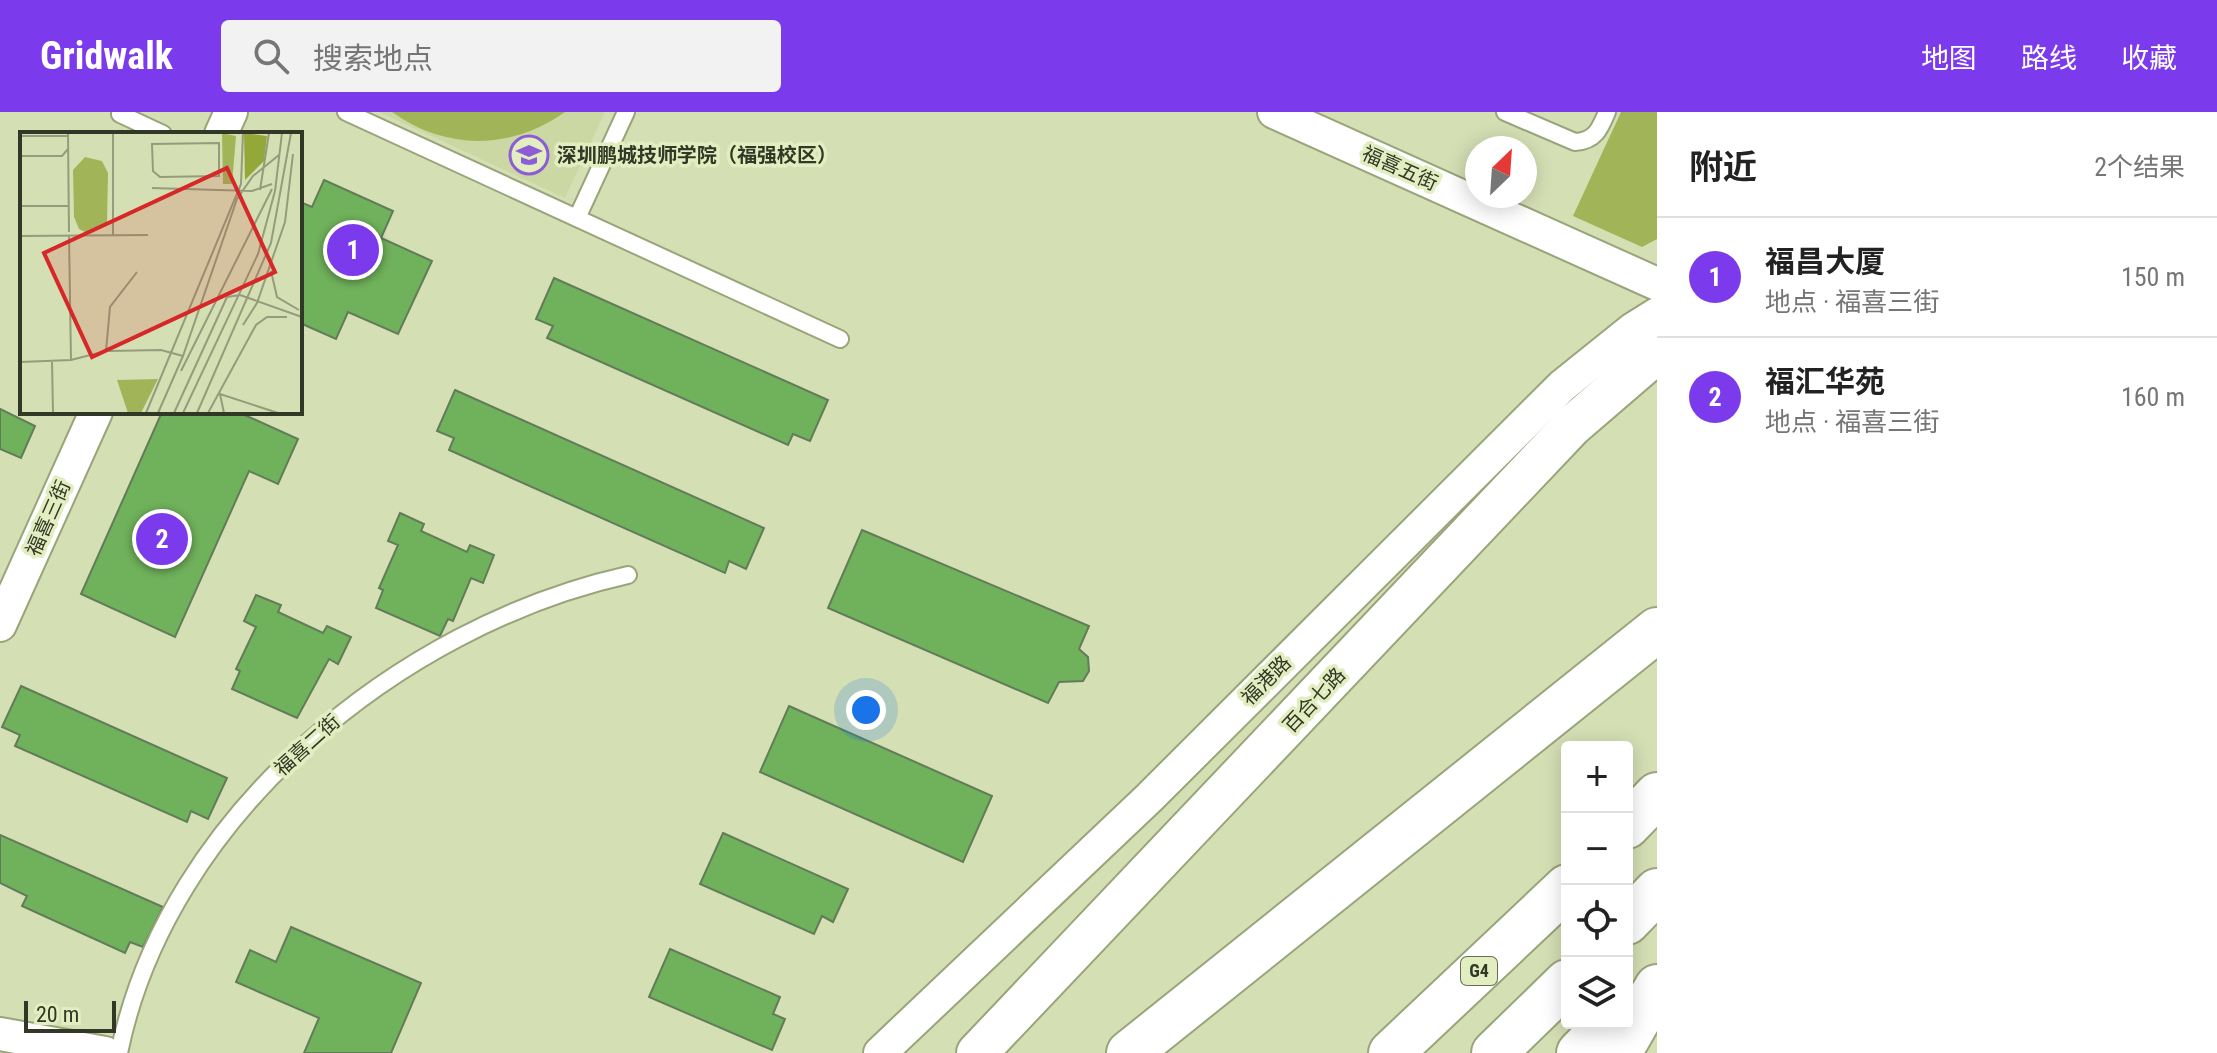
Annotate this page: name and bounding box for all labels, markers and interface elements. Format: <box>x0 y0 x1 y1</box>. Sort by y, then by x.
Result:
search box <box>221 20 781 92</box>
text: Gridwalk <box>40 34 173 78</box>
icon: search <box>249 34 293 78</box>
text: 搜索地点 <box>313 41 433 76</box>
text: 地图 <box>1921 42 1977 75</box>
text: 路线 <box>2021 42 2077 75</box>
text: 收藏 <box>2121 42 2177 75</box>
inset map <box>20 132 302 414</box>
school or university icon: 深圳鹏城技师学院（福强校区） <box>508 134 550 176</box>
north arrow <box>1465 136 1537 208</box>
street label: 福喜五街 <box>1359 141 1441 195</box>
place label: 深圳鹏城技师学院（福强校区） <box>557 143 837 167</box>
text: 附近 <box>1689 147 1757 187</box>
text: 2个结果 <box>2094 152 2185 182</box>
pin: 1 <box>327 220 379 280</box>
text: 福昌大厦 <box>1765 244 1885 279</box>
text: 1 <box>1708 262 1722 292</box>
text: 150 m <box>2121 262 2185 292</box>
text: 地点 · 福喜三街 <box>1765 287 1939 317</box>
text: 福汇华苑 <box>1765 364 1885 399</box>
text: 2 <box>1708 382 1722 412</box>
text: 160 m <box>2121 382 2185 412</box>
text: 地点 · 福喜三街 <box>1765 407 1939 437</box>
street label: 福喜三街 <box>21 477 75 559</box>
pin: 2 <box>136 509 188 569</box>
street label: 福港路 <box>1236 650 1296 710</box>
street label: 百合七路 <box>1278 663 1350 737</box>
your location <box>846 690 886 730</box>
street label: 福喜二街 <box>269 709 345 781</box>
map controls <box>1561 741 1633 1029</box>
button: + <box>1561 741 1633 813</box>
button: − <box>1561 813 1633 885</box>
button: locate <box>1561 885 1633 957</box>
road number: G4 <box>1461 957 1497 985</box>
button: layers <box>1561 957 1633 1029</box>
scale bar <box>24 997 116 1033</box>
text: 20 m <box>36 1002 79 1027</box>

